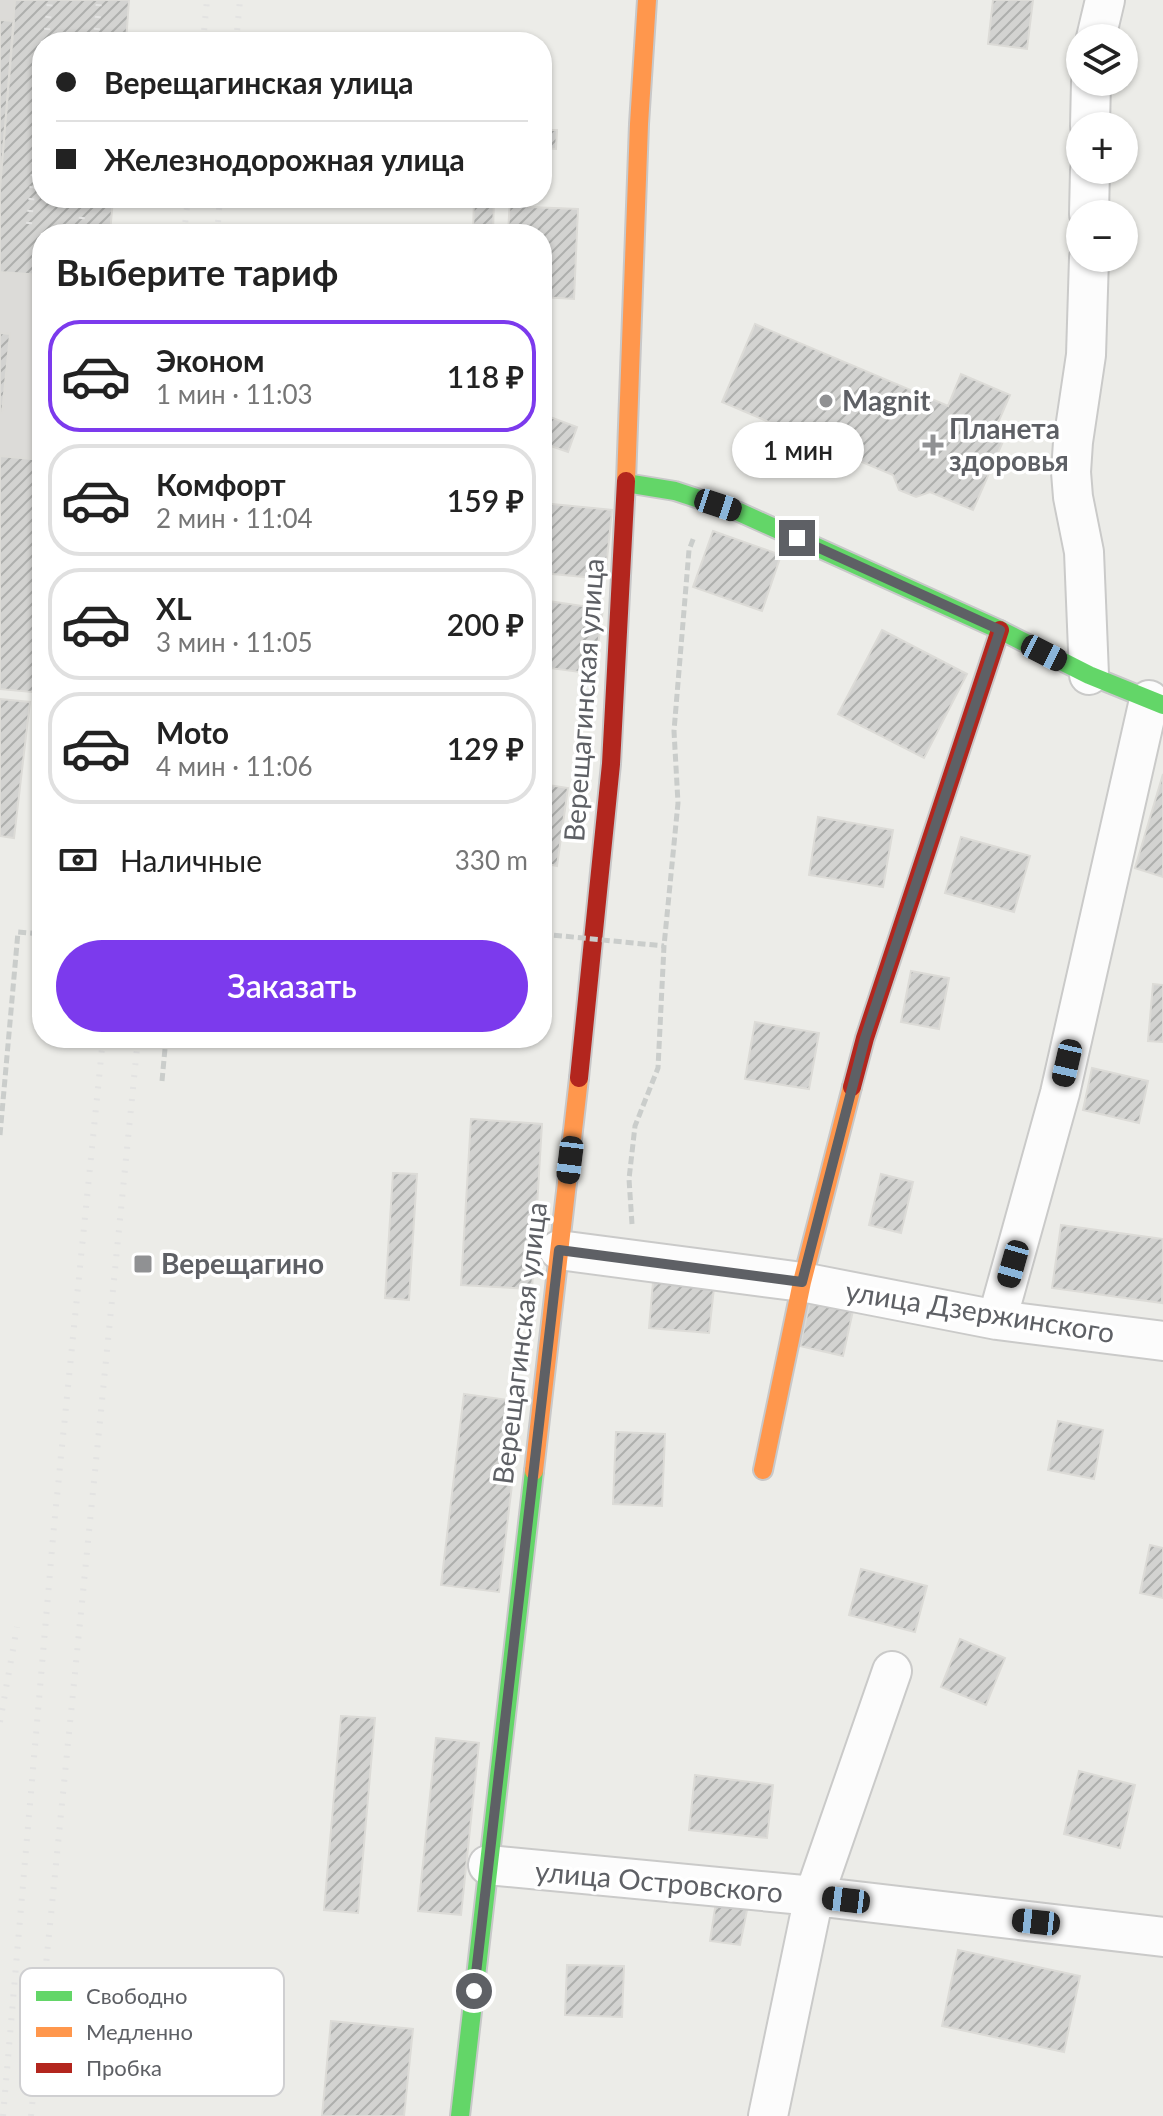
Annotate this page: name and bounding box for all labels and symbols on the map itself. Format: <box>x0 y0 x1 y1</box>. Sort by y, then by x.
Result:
place label: Magnit <box>842 383 931 417</box>
marker: Magnit <box>817 392 835 410</box>
place label: Планета здоровья <box>949 411 1069 477</box>
callout: 1 мин <box>731 422 863 478</box>
marker: Планета здоровья <box>924 436 942 454</box>
car <box>691 486 745 524</box>
route end <box>779 520 815 556</box>
street label: Верещагинская улица <box>556 557 610 843</box>
car <box>1017 631 1071 675</box>
car <box>1050 1037 1084 1089</box>
car <box>555 1135 585 1185</box>
street label: Верещагинская улица <box>485 1200 553 1486</box>
car <box>995 1238 1031 1290</box>
place label: Верещагино <box>161 1246 324 1280</box>
marker: Верещагино <box>132 1253 154 1275</box>
street label: улица Дзержинского <box>843 1273 1117 1349</box>
street label: улица Островского <box>534 1853 785 1909</box>
car <box>821 1885 871 1915</box>
car <box>1011 1908 1061 1936</box>
legend <box>20 1968 284 2096</box>
route start <box>456 1973 492 2009</box>
text: Свободно <box>86 1982 187 2009</box>
text: Медленно <box>86 2018 193 2045</box>
text: Пробка <box>86 2054 162 2081</box>

